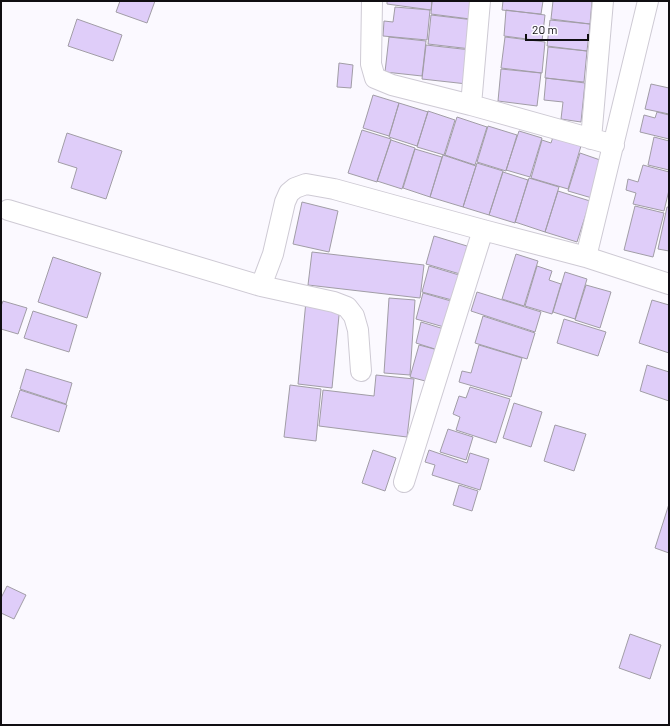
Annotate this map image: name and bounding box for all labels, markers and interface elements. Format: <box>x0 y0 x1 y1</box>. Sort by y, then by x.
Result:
scale bar <box>526 16 588 42</box>
text: 20 m <box>532 22 558 36</box>

